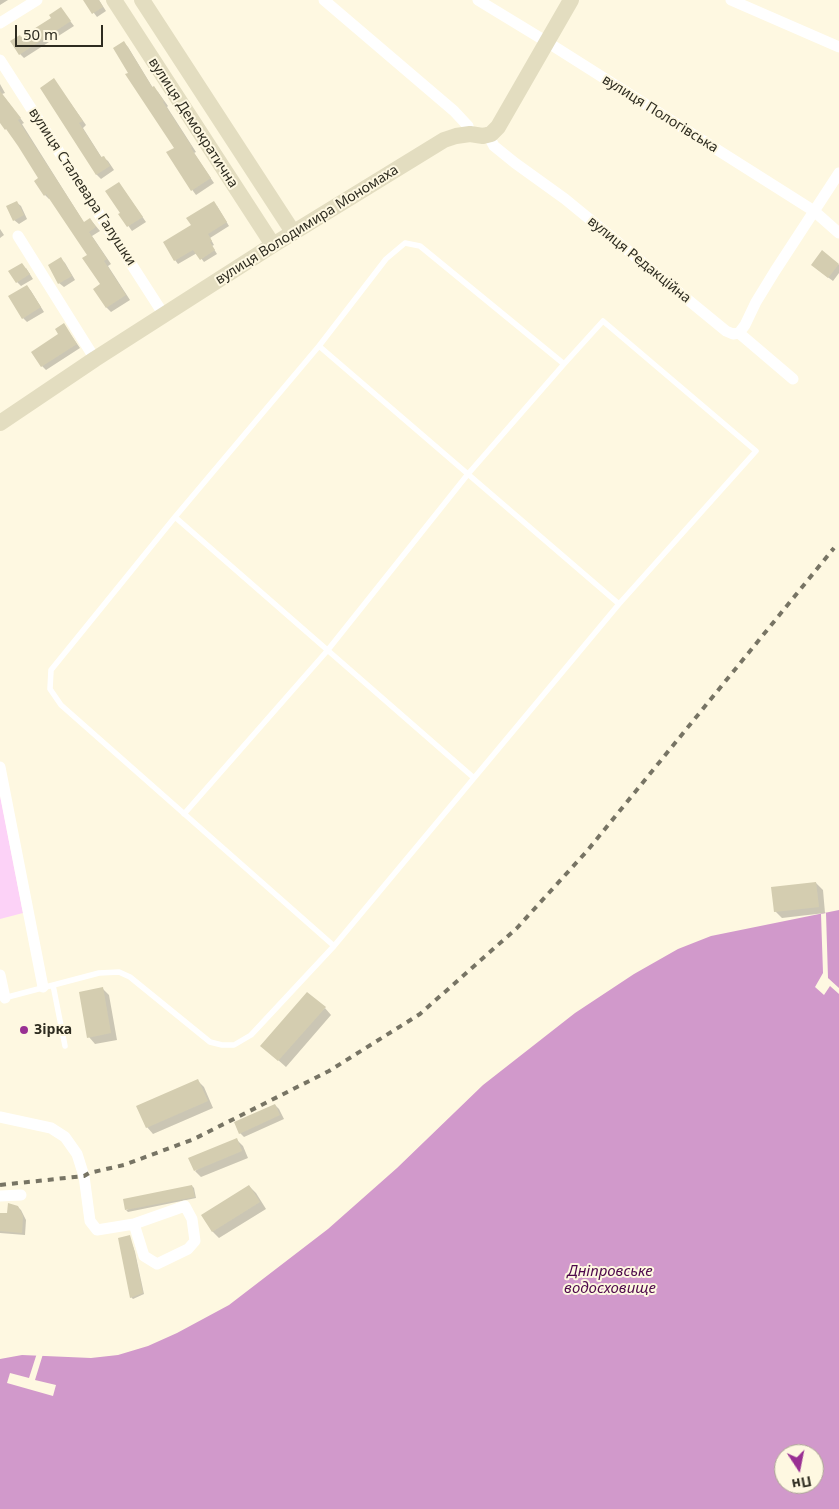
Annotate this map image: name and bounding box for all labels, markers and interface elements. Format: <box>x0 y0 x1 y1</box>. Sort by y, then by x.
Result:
scale bar <box>18 15 105 47</box>
text: 50 m <box>23 24 58 44</box>
street label: вулиця Демократична <box>145 55 241 191</box>
street label: вулиця Пологівська <box>599 71 721 157</box>
street label: вулиця Сталевара Галушки <box>25 105 139 269</box>
street label: вулиця Володимира Мономаха <box>212 162 402 288</box>
street label: вулиця Редакційна <box>584 213 694 307</box>
place label: Зірка <box>34 1022 72 1038</box>
marker: Зірка <box>18 1024 30 1036</box>
water label: Дніпровське водосховище <box>564 1263 656 1298</box>
north arrow <box>774 1444 824 1494</box>
text: Пн <box>790 1472 813 1494</box>

